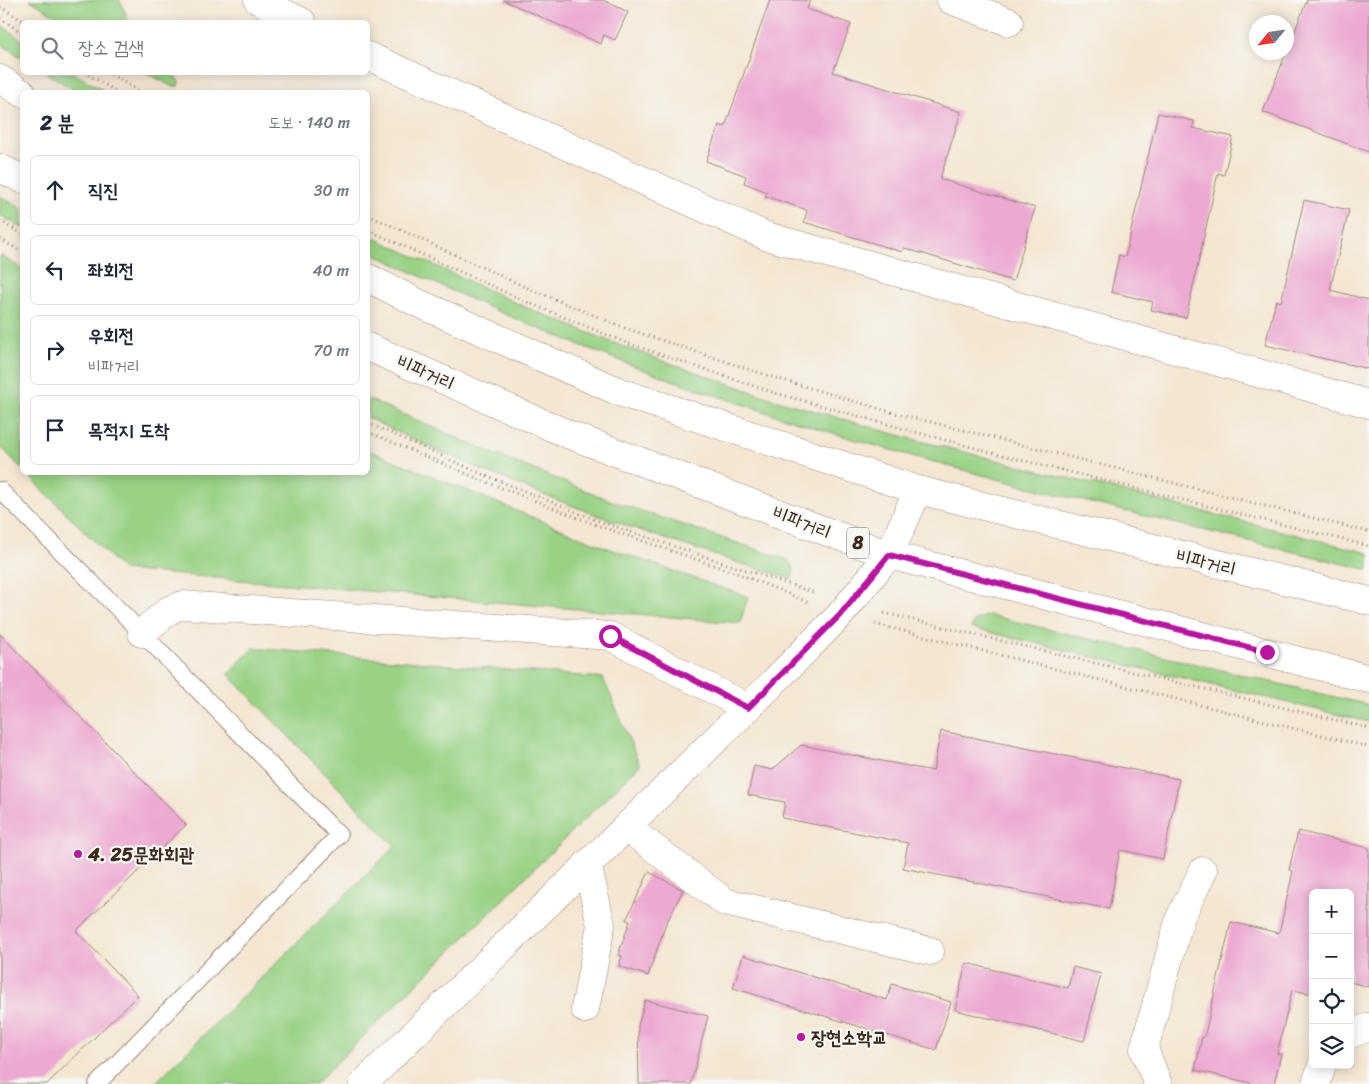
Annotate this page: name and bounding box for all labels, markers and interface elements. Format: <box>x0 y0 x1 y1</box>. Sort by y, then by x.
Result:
north arrow <box>1249 15 1294 60</box>
search box <box>20 20 370 75</box>
text: 장소 검색 <box>78 31 144 64</box>
icon: search <box>38 34 66 62</box>
text: 2 분 <box>40 104 74 142</box>
text: 도보 · 140 m <box>268 108 350 137</box>
text: 직진 <box>88 174 119 207</box>
icon: ahead <box>41 176 69 204</box>
text: 30 m <box>314 176 349 205</box>
text: 좌회전 <box>88 254 134 287</box>
icon: left <box>41 256 69 284</box>
text: 40 m <box>312 256 349 285</box>
text: 우회전 <box>88 319 134 352</box>
icon: right <box>41 336 69 364</box>
text: 70 m <box>313 336 349 365</box>
street label: 비파거리 <box>391 345 460 400</box>
text: 비파거리 <box>88 352 140 381</box>
text: 목적지 도착 <box>88 414 169 447</box>
icon: arrive <box>41 416 69 444</box>
street label: 비파거리 <box>767 496 836 549</box>
road number: 8 <box>847 528 869 558</box>
street label: 비파거리 <box>1172 539 1240 586</box>
route start <box>599 625 622 648</box>
route end <box>1256 641 1279 664</box>
place label: 4. 25문화회관 <box>87 838 195 871</box>
marker: 4. 25문화회관 <box>72 848 84 860</box>
map controls <box>1309 889 1354 1069</box>
button: + <box>1309 889 1354 934</box>
button: − <box>1309 934 1354 979</box>
button: locate <box>1309 979 1354 1024</box>
place label: 장현소학교 <box>811 1021 887 1054</box>
button: layers <box>1309 1024 1354 1069</box>
marker: 장현소학교 <box>795 1031 807 1043</box>

